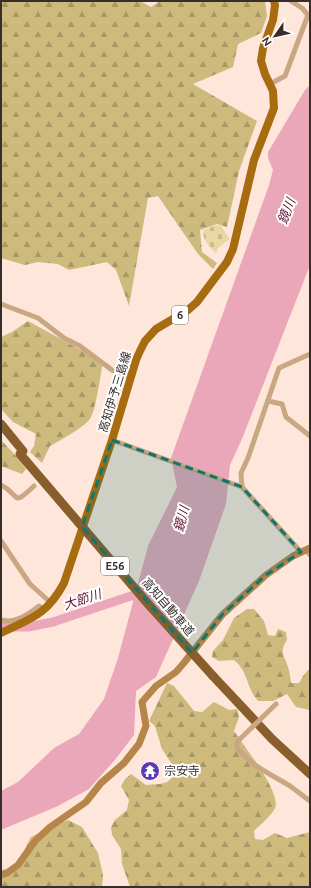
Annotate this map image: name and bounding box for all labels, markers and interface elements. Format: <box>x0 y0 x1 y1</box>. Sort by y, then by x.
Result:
north arrow <box>255 16 295 56</box>
text: N <box>259 35 274 48</box>
water label: 鏡川 <box>275 194 298 226</box>
road number: 6 <box>172 306 188 324</box>
street label: 高知伊予三島線 <box>96 350 133 434</box>
water label: 鏡川 <box>171 503 192 533</box>
road number: E56 <box>101 557 129 575</box>
street label: 高知自動車道 <box>140 575 197 638</box>
water label: 大節川 <box>61 586 105 612</box>
temple icon: 宗安寺 <box>139 760 161 782</box>
place label: 宗安寺 <box>164 764 200 777</box>

